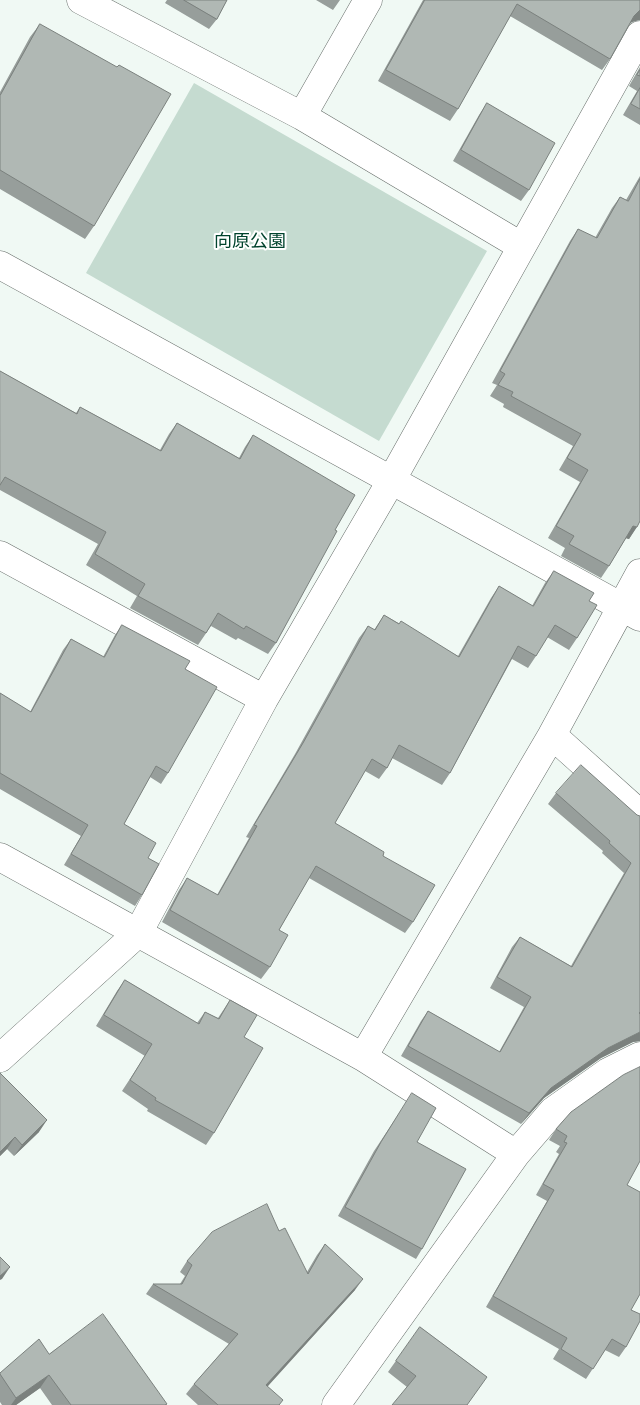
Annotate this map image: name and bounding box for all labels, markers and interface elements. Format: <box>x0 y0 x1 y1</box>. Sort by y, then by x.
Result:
park label: 向原公園 <box>214 230 286 252</box>

